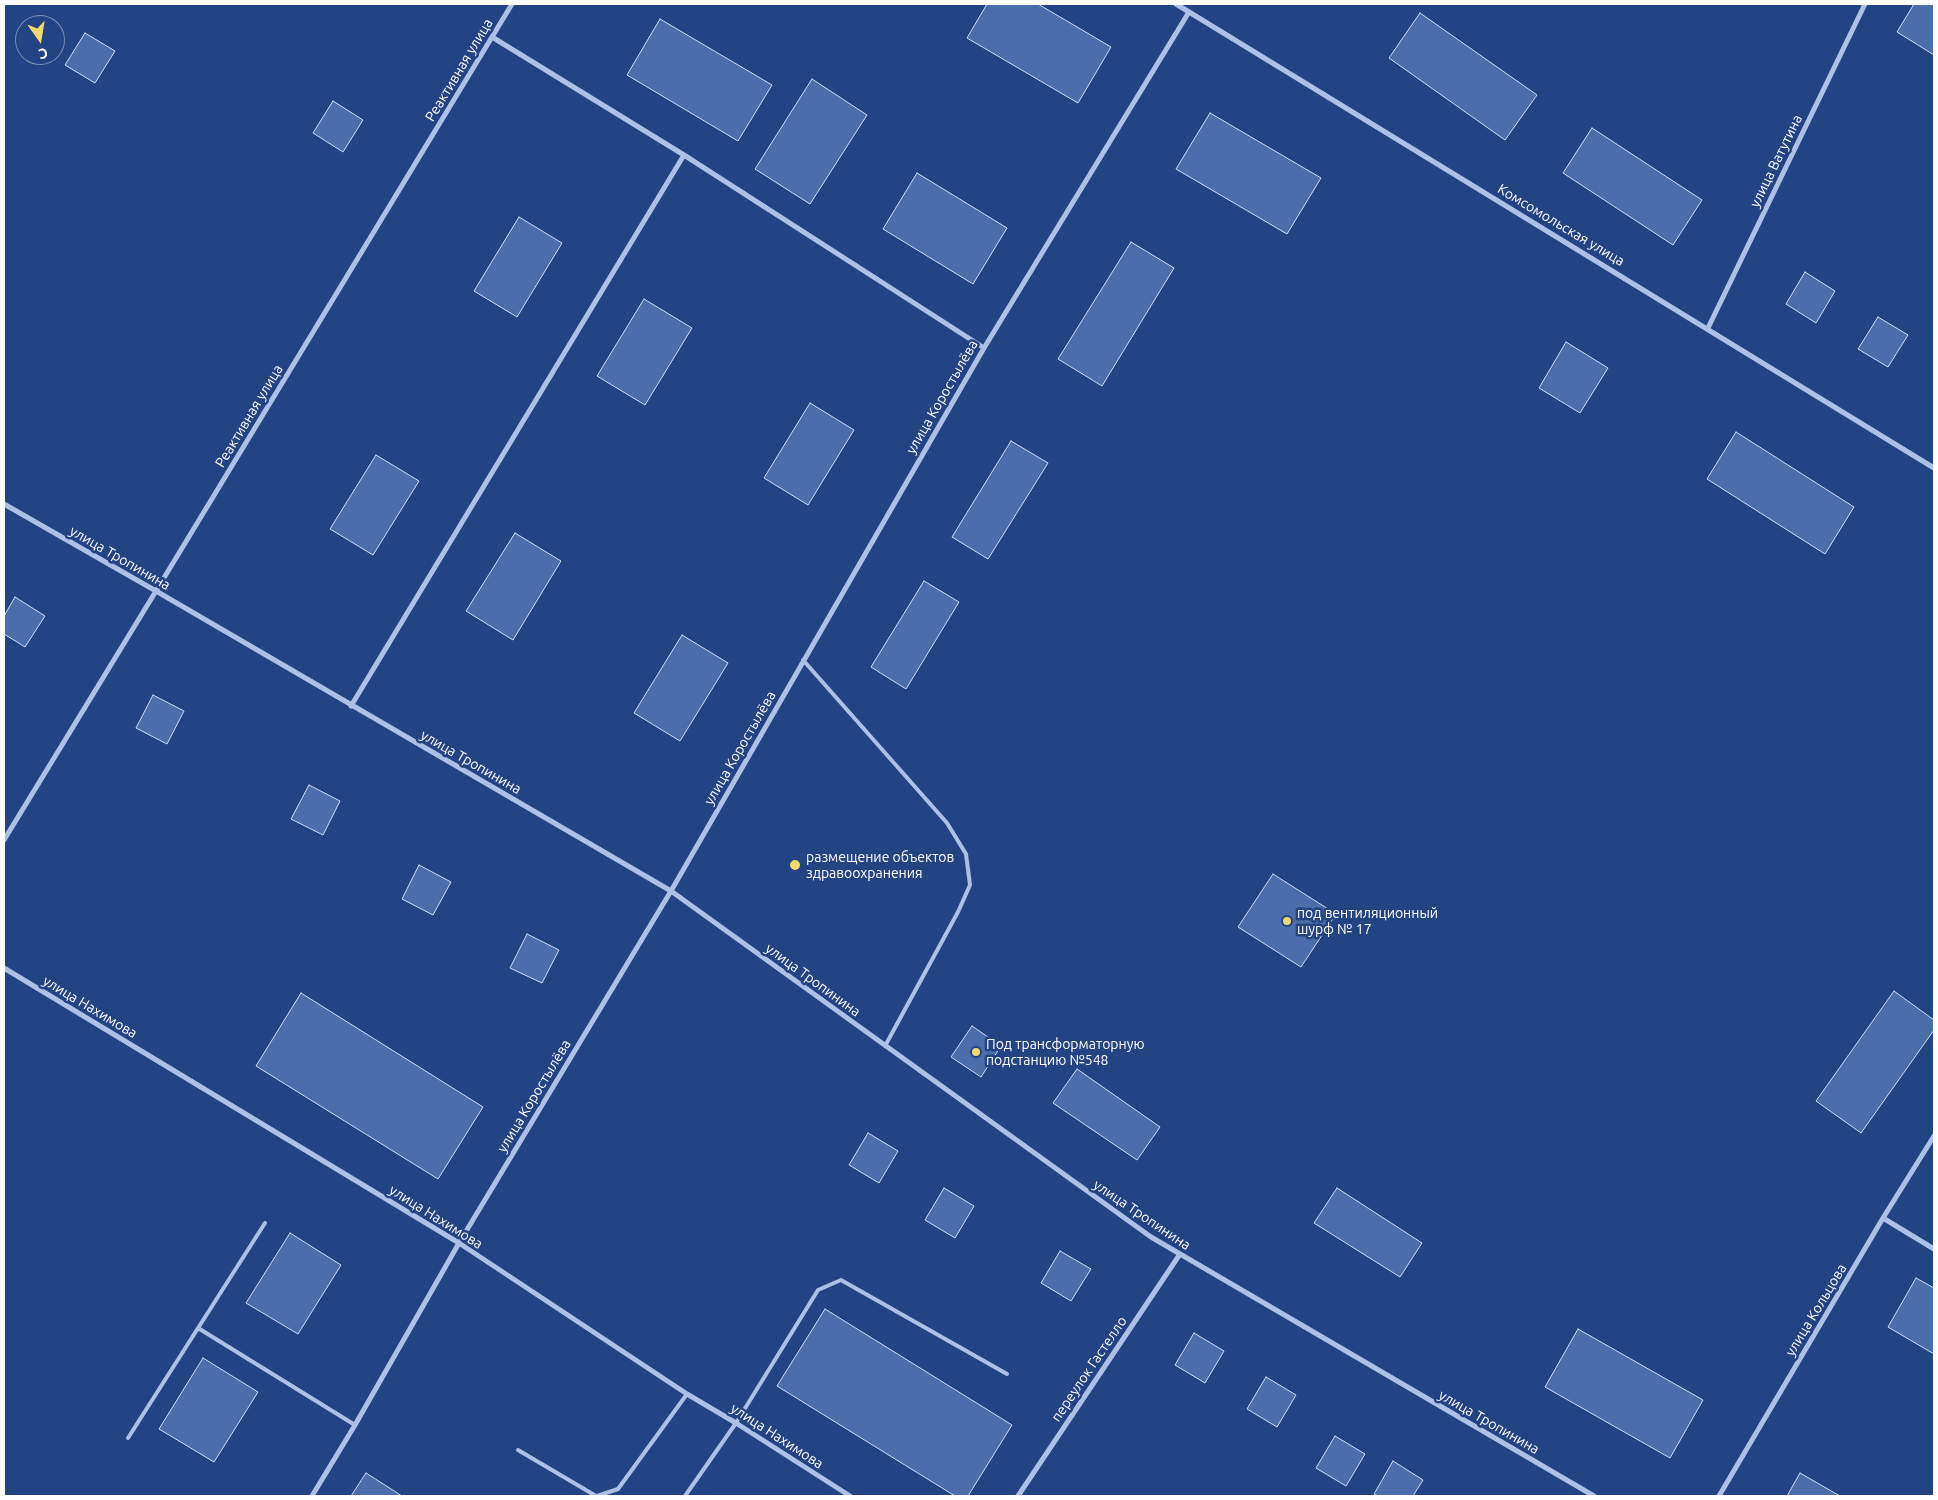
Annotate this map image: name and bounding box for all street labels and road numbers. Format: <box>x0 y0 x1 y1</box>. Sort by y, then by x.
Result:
street label: Реактивная улица <box>422 16 496 124</box>
street label: улица Ватутина <box>1746 112 1806 210</box>
street label: Комсомольская улица <box>1494 180 1628 270</box>
street label: улица Коростылёва <box>903 337 981 457</box>
street label: Реактивная улица <box>212 362 286 470</box>
street label: улица Тропинина <box>67 522 173 594</box>
street label: улица Коростылёва <box>701 688 779 808</box>
street label: улица Тропинина <box>418 726 524 798</box>
street label: улица Тропинина <box>762 940 864 1020</box>
street label: улица Нахимова <box>40 972 140 1042</box>
street label: улица Коростылёва <box>494 1037 574 1155</box>
street label: улица Тропинина <box>1090 1176 1194 1254</box>
street label: улица Нахимова <box>386 1181 486 1253</box>
street label: улица Кольцова <box>1782 1261 1850 1359</box>
street label: переулок Гастелло <box>1048 1313 1130 1425</box>
street label: улица Тропинина <box>1436 1386 1542 1458</box>
street label: улица Нахимова <box>728 1400 826 1472</box>

